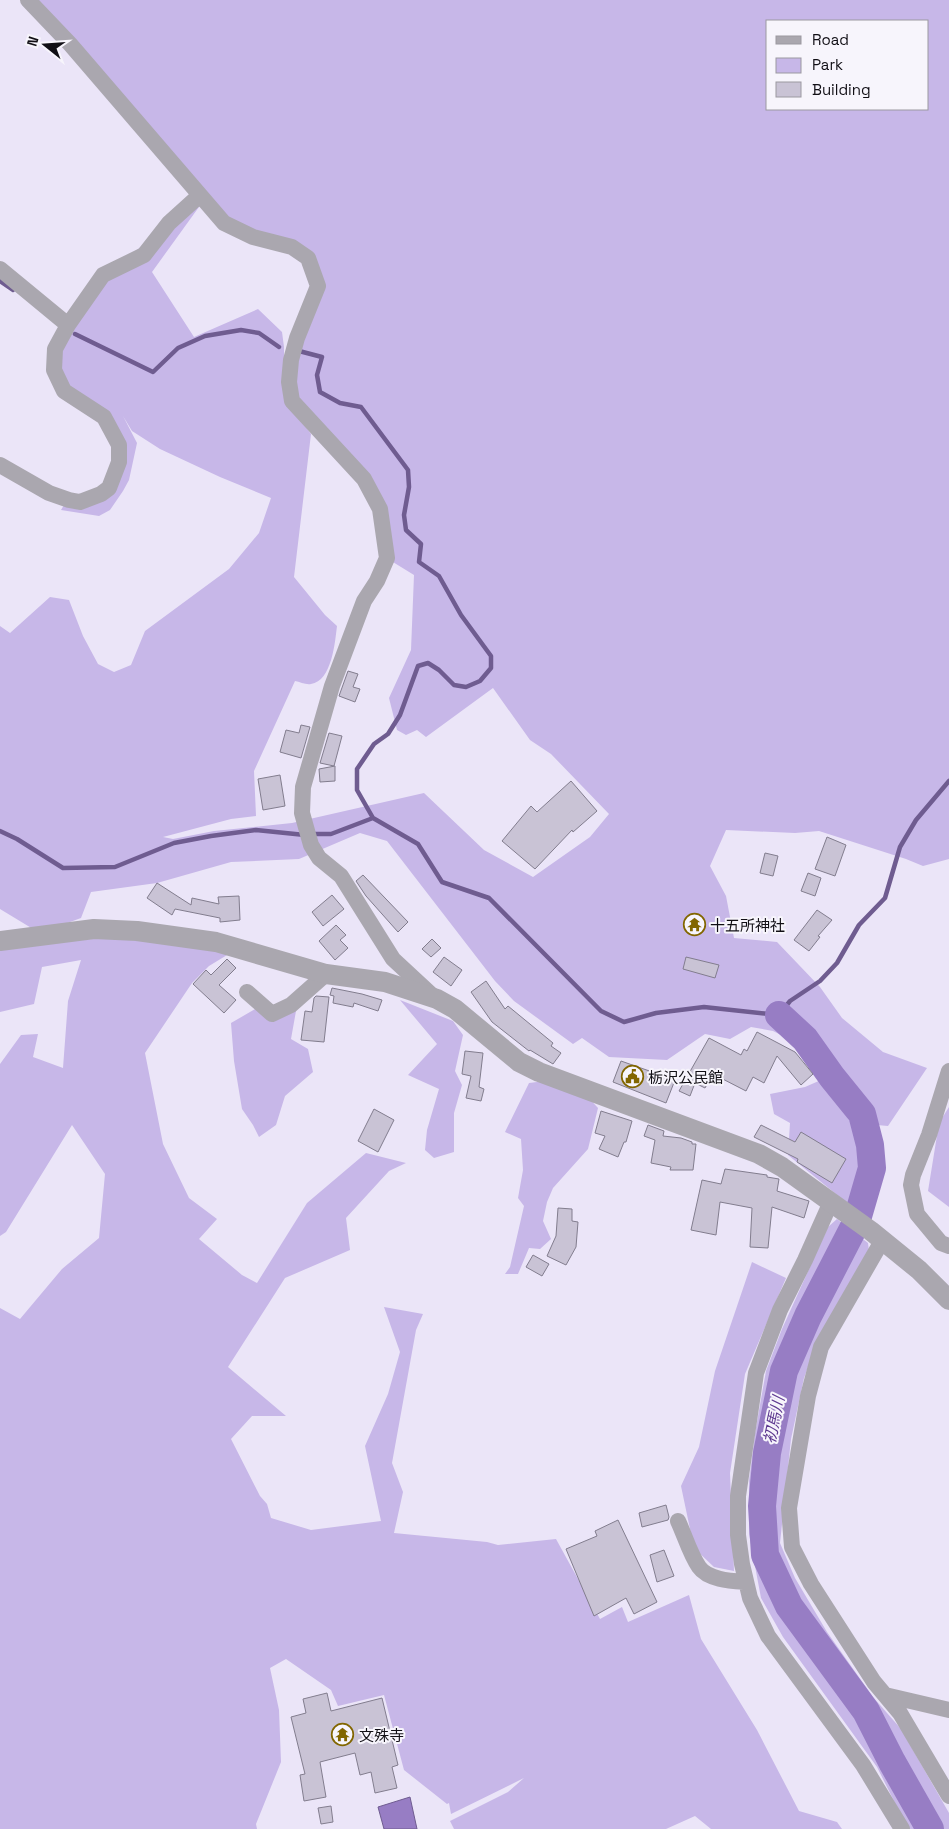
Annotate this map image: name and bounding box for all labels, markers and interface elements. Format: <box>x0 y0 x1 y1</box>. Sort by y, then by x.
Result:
north arrow <box>20 20 70 70</box>
legend <box>766 20 929 110</box>
text: Road <box>812 30 849 49</box>
text: N <box>23 34 43 48</box>
text: Park <box>812 55 843 74</box>
text: Building <box>812 80 871 99</box>
temple icon: 十五所神社 <box>682 913 706 937</box>
place label: 十五所神社 <box>710 916 785 935</box>
public building icon: 栃沢公民館 <box>620 1065 644 1089</box>
place label: 栃沢公民館 <box>648 1068 723 1087</box>
water label: 初馬川 <box>759 1392 790 1446</box>
temple icon: 文殊寺 <box>331 1723 355 1747</box>
place label: 文殊寺 <box>359 1726 404 1745</box>

